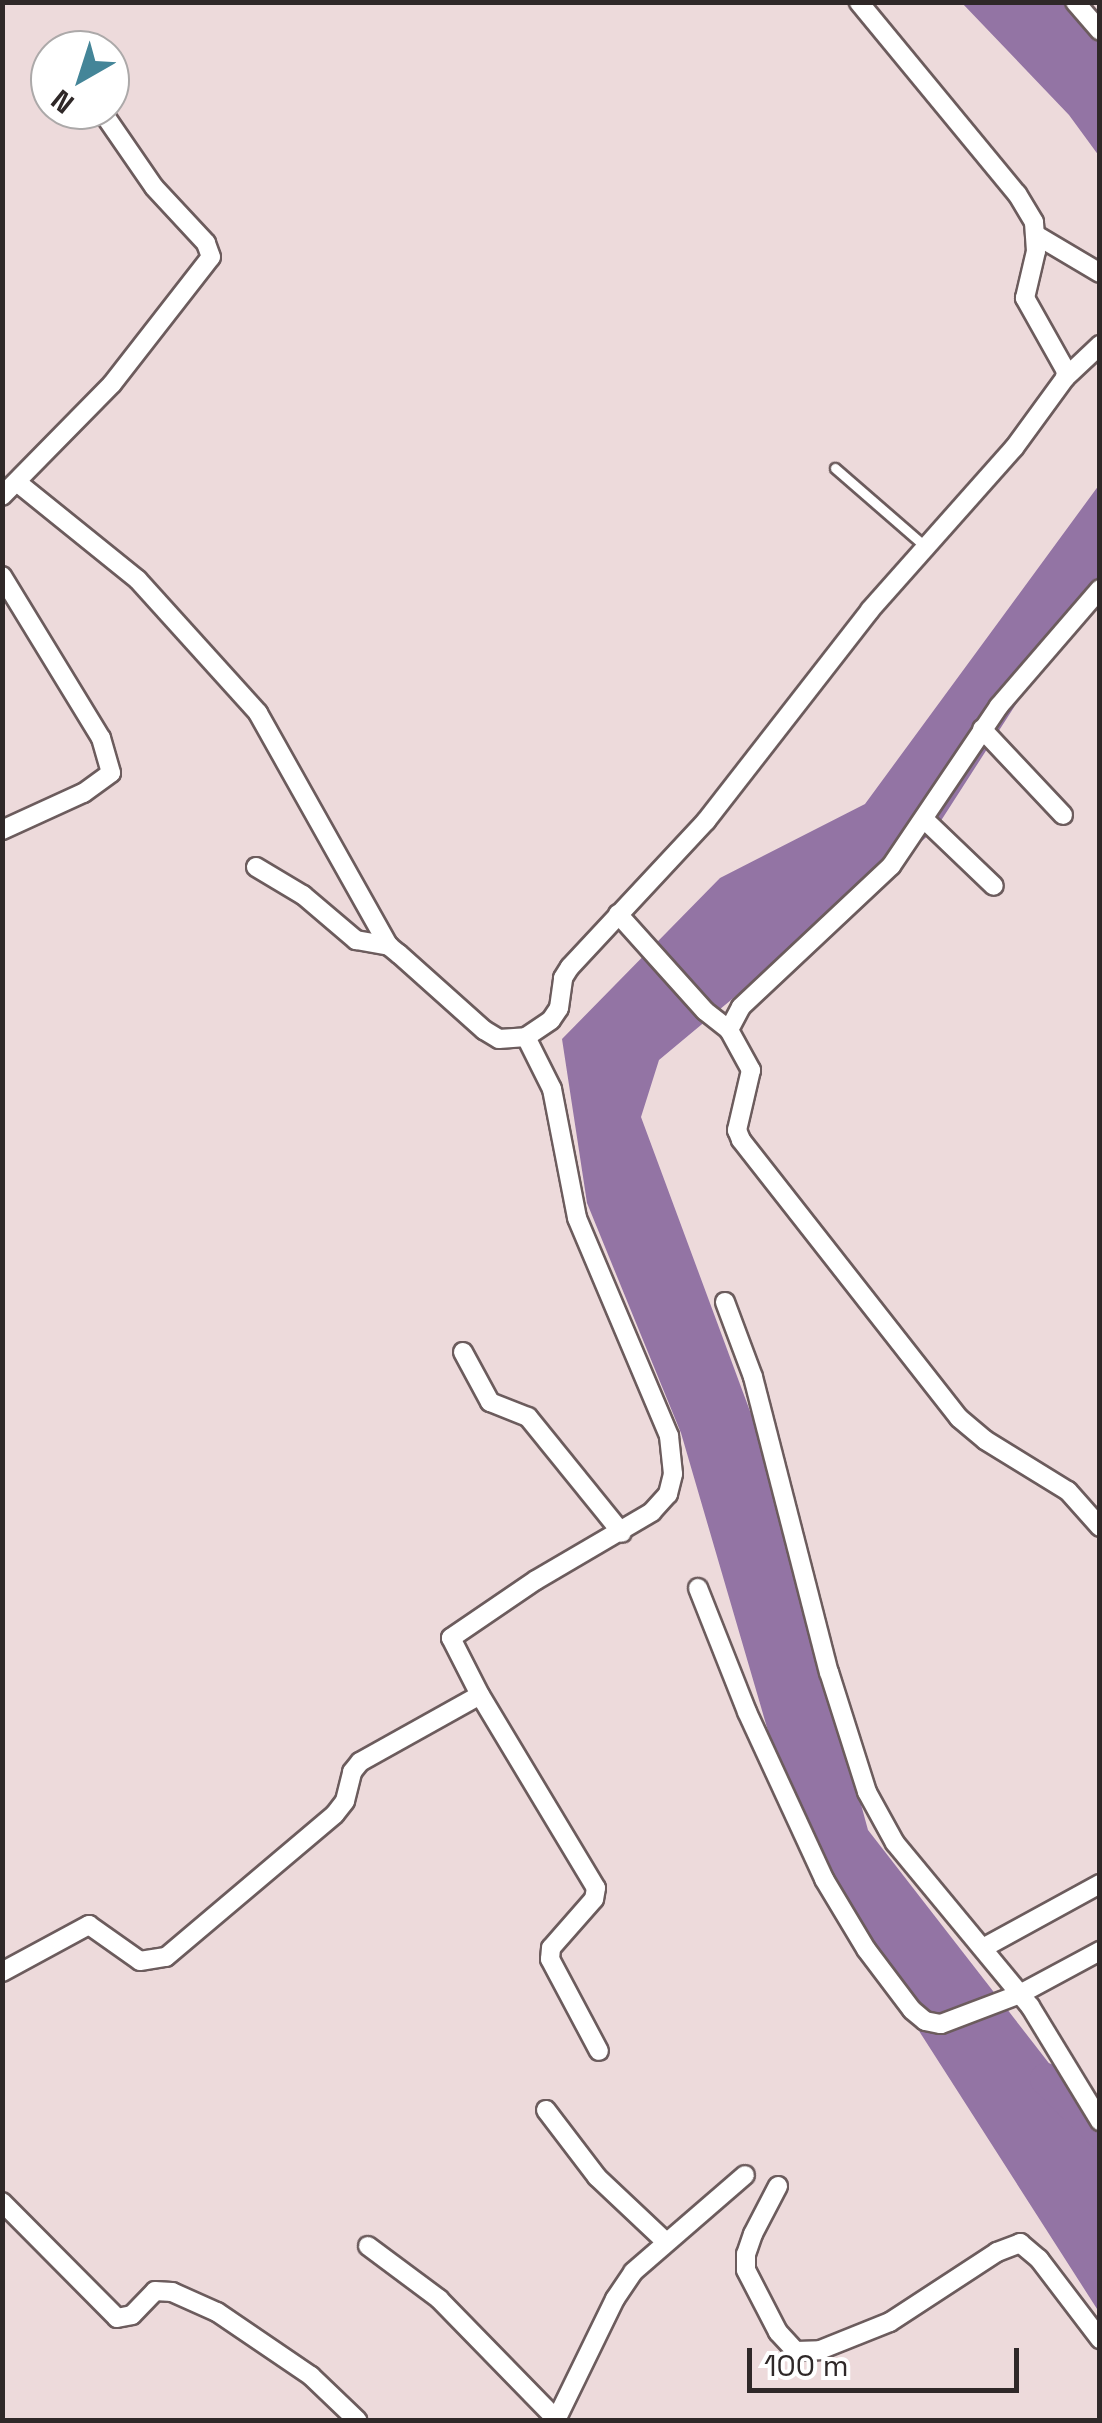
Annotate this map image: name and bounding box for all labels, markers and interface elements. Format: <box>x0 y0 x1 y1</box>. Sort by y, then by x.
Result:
north arrow <box>30 30 130 130</box>
text: N <box>44 82 81 122</box>
scale bar <box>752 2328 1024 2390</box>
text: 100 m <box>764 2346 849 2385</box>

